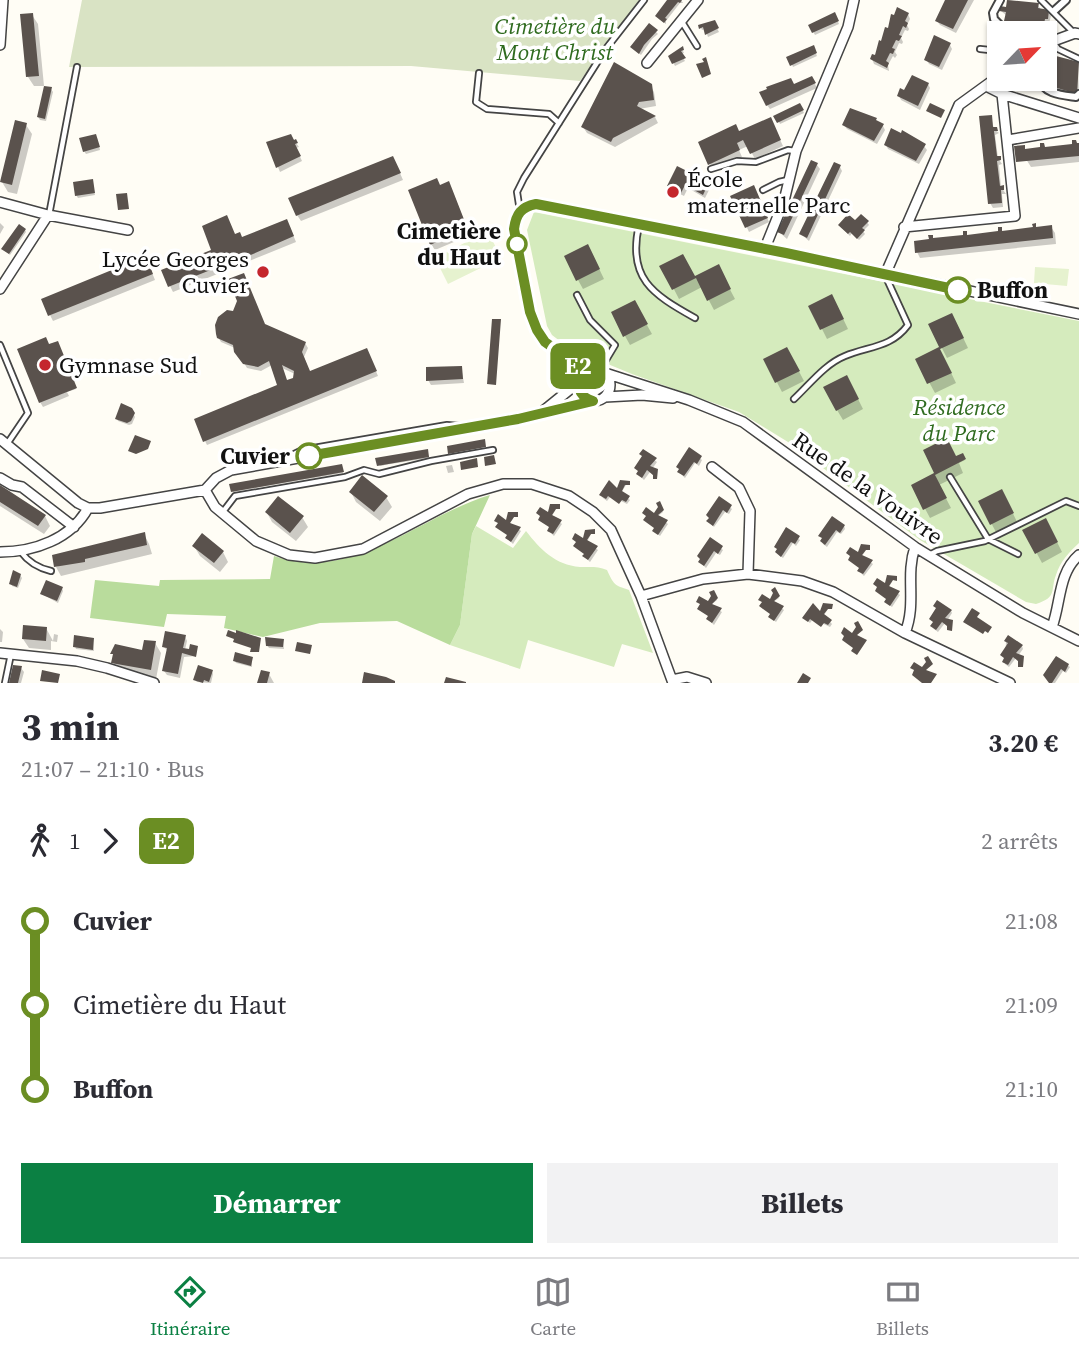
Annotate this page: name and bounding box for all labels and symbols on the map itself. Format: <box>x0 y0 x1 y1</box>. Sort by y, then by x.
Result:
park label: Cimetière du Mont Christ <box>494 10 616 68</box>
north arrow <box>987 21 1057 91</box>
place label: École maternelle Parc <box>687 163 850 221</box>
marker: École maternelle Parc <box>665 184 681 200</box>
place label: Cimetière du Haut <box>397 215 502 273</box>
marker: Cimetière du Haut <box>507 234 527 254</box>
place label: Lycée Georges Cuvier <box>102 243 249 301</box>
marker: Lycée Georges Cuvier <box>255 264 271 280</box>
place label: Buffon <box>977 274 1048 306</box>
marker: Buffon <box>945 277 971 303</box>
line badge: E2 <box>546 343 610 389</box>
place label: Gymnase Sud <box>59 349 198 381</box>
marker: Gymnase Sud <box>37 357 53 373</box>
park label: Résidence du Parc <box>912 391 1006 449</box>
street label: Rue de la Vouivre <box>786 424 950 552</box>
place label: Cuvier <box>220 440 290 472</box>
marker: Cuvier <box>296 443 322 469</box>

